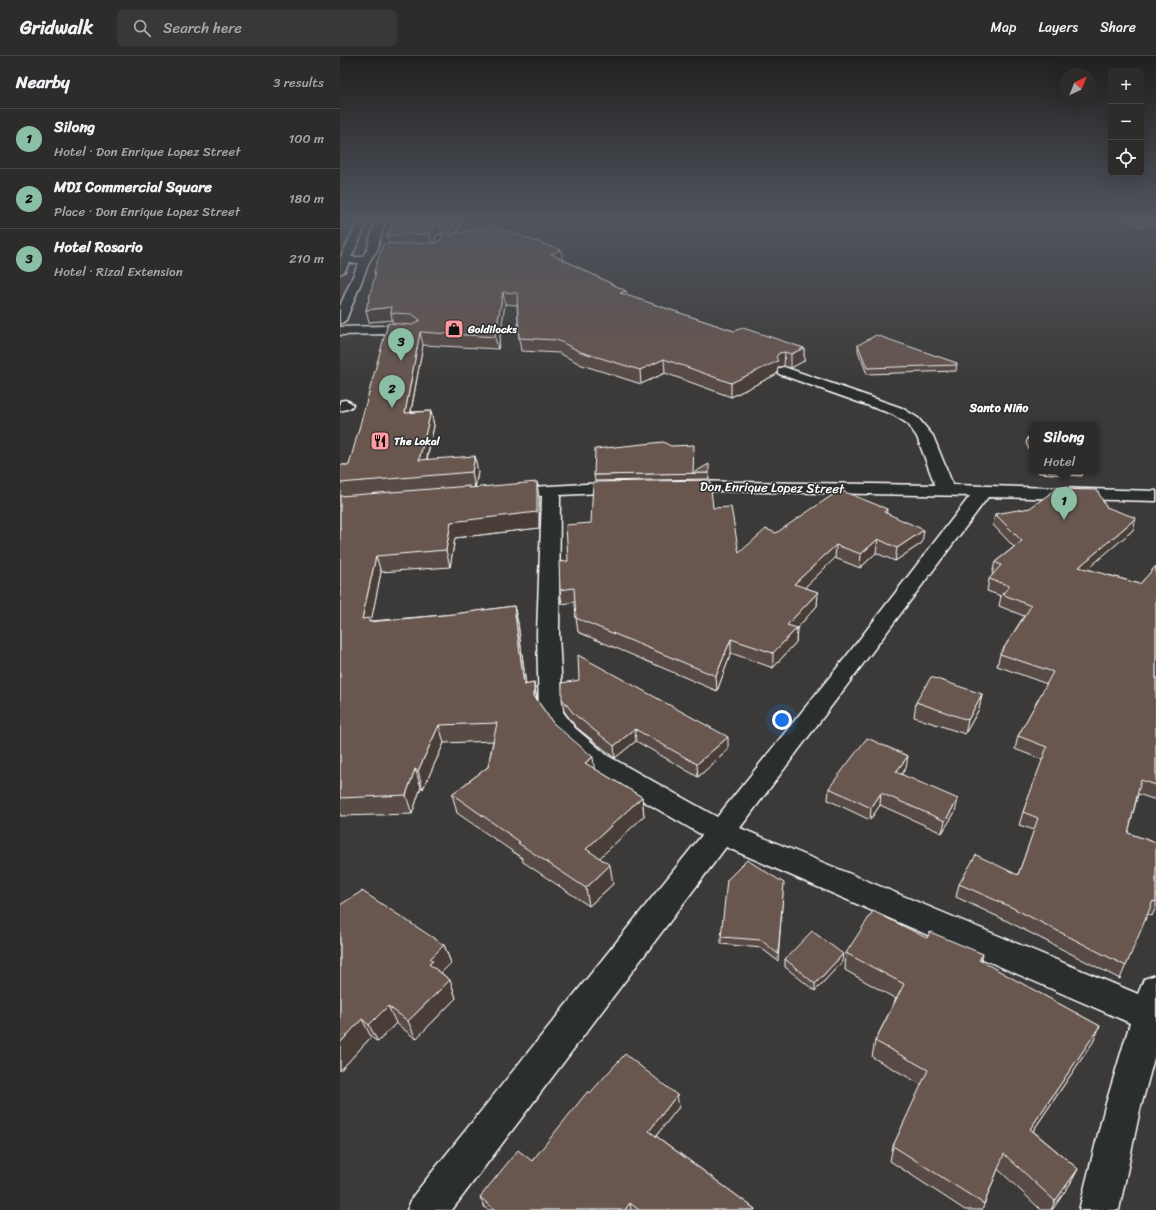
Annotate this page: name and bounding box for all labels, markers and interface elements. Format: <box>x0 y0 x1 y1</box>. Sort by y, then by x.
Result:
search box <box>117 10 397 46</box>
text: Gridwalk <box>20 11 93 44</box>
text: Search here <box>163 15 242 41</box>
text: Map <box>991 15 1016 40</box>
text: Layers <box>1038 15 1078 40</box>
text: Share <box>1100 15 1136 40</box>
icon: search <box>131 17 153 39</box>
text: Nearby <box>16 67 70 97</box>
north arrow <box>1060 68 1096 104</box>
map controls <box>1108 68 1144 176</box>
button: + <box>1108 68 1144 104</box>
text: 3 results <box>273 71 324 94</box>
button: − <box>1108 104 1144 140</box>
text: Silong <box>54 114 95 140</box>
text: 1 <box>26 127 32 150</box>
text: 100 m <box>289 127 324 150</box>
text: Hotel · Don Enrique Lopez Street <box>54 140 240 163</box>
button: locate <box>1108 140 1144 176</box>
text: MDI Commercial Square <box>54 174 212 200</box>
text: 2 <box>25 187 33 210</box>
text: 180 m <box>289 187 324 210</box>
text: Place · Don Enrique Lopez Street <box>54 200 240 223</box>
text: Hotel Rosario <box>54 234 143 260</box>
text: 3 <box>25 247 33 270</box>
text: 210 m <box>289 247 324 270</box>
text: Hotel · Rizal Extension <box>54 260 183 283</box>
shop icon: Goldilocks <box>443 318 465 340</box>
place label: Goldilocks <box>467 320 517 339</box>
pin: 3 <box>388 328 414 361</box>
pin: 2 <box>379 375 405 408</box>
district label: Santo Niño <box>969 397 1029 419</box>
popup <box>1029 422 1099 474</box>
text: Silong <box>1043 424 1085 450</box>
restaurant icon: The Lokal <box>369 430 391 452</box>
place label: The Lokal <box>394 432 440 451</box>
text: Hotel <box>1043 450 1075 473</box>
street label: Don Enrique Lopez Street <box>700 475 845 500</box>
pin: 1 <box>1051 487 1077 520</box>
your location <box>772 710 792 730</box>

